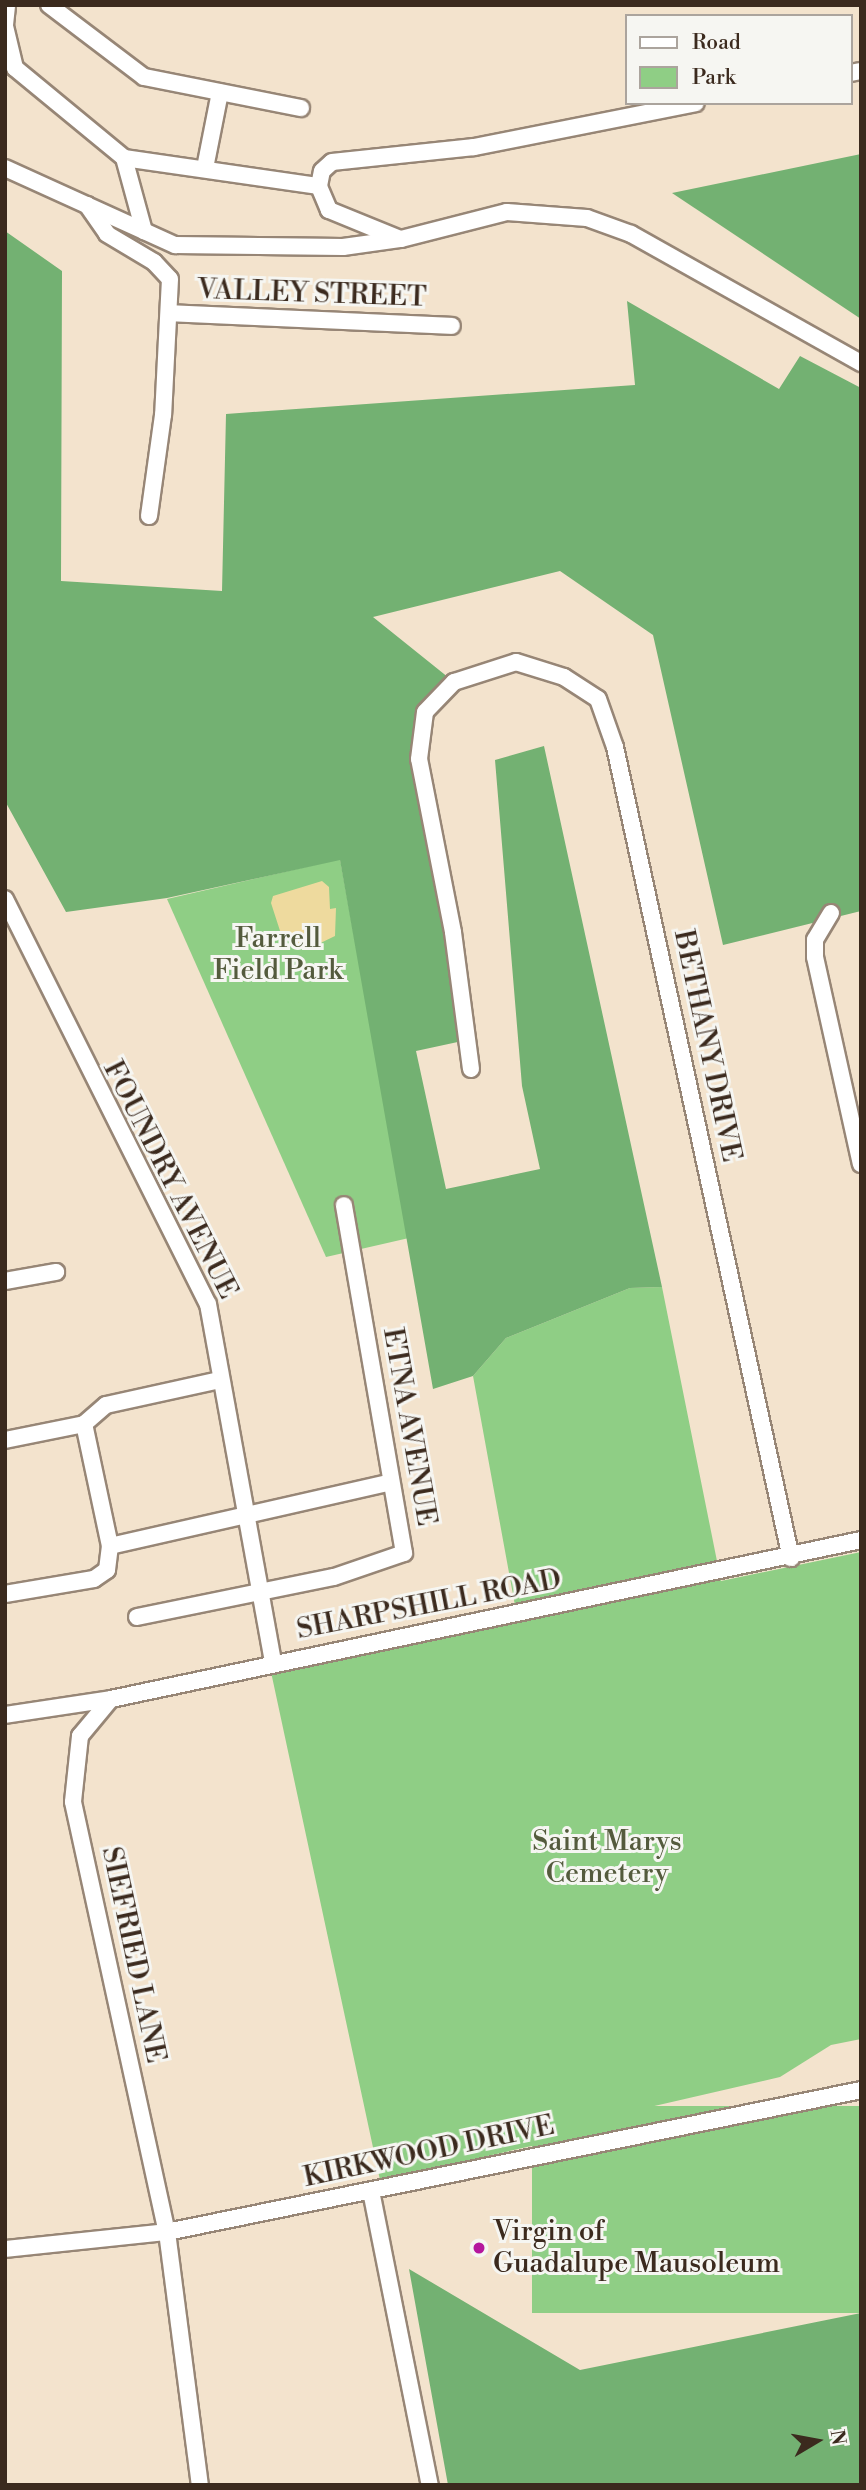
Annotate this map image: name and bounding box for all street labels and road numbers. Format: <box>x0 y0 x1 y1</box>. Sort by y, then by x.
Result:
street label: VALLEY STREET <box>197 273 427 315</box>
street label: BETHANY DRIVE <box>666 927 748 1165</box>
street label: FOUNDRY AVENUE <box>95 1055 245 1305</box>
street label: ETNA AVENUE <box>375 1325 443 1529</box>
street label: SHARPSHILL ROAD <box>294 1563 564 1647</box>
street label: SIEFRIED LANE <box>94 1844 172 2066</box>
street label: KIRKWOOD DRIVE <box>300 2109 558 2195</box>

